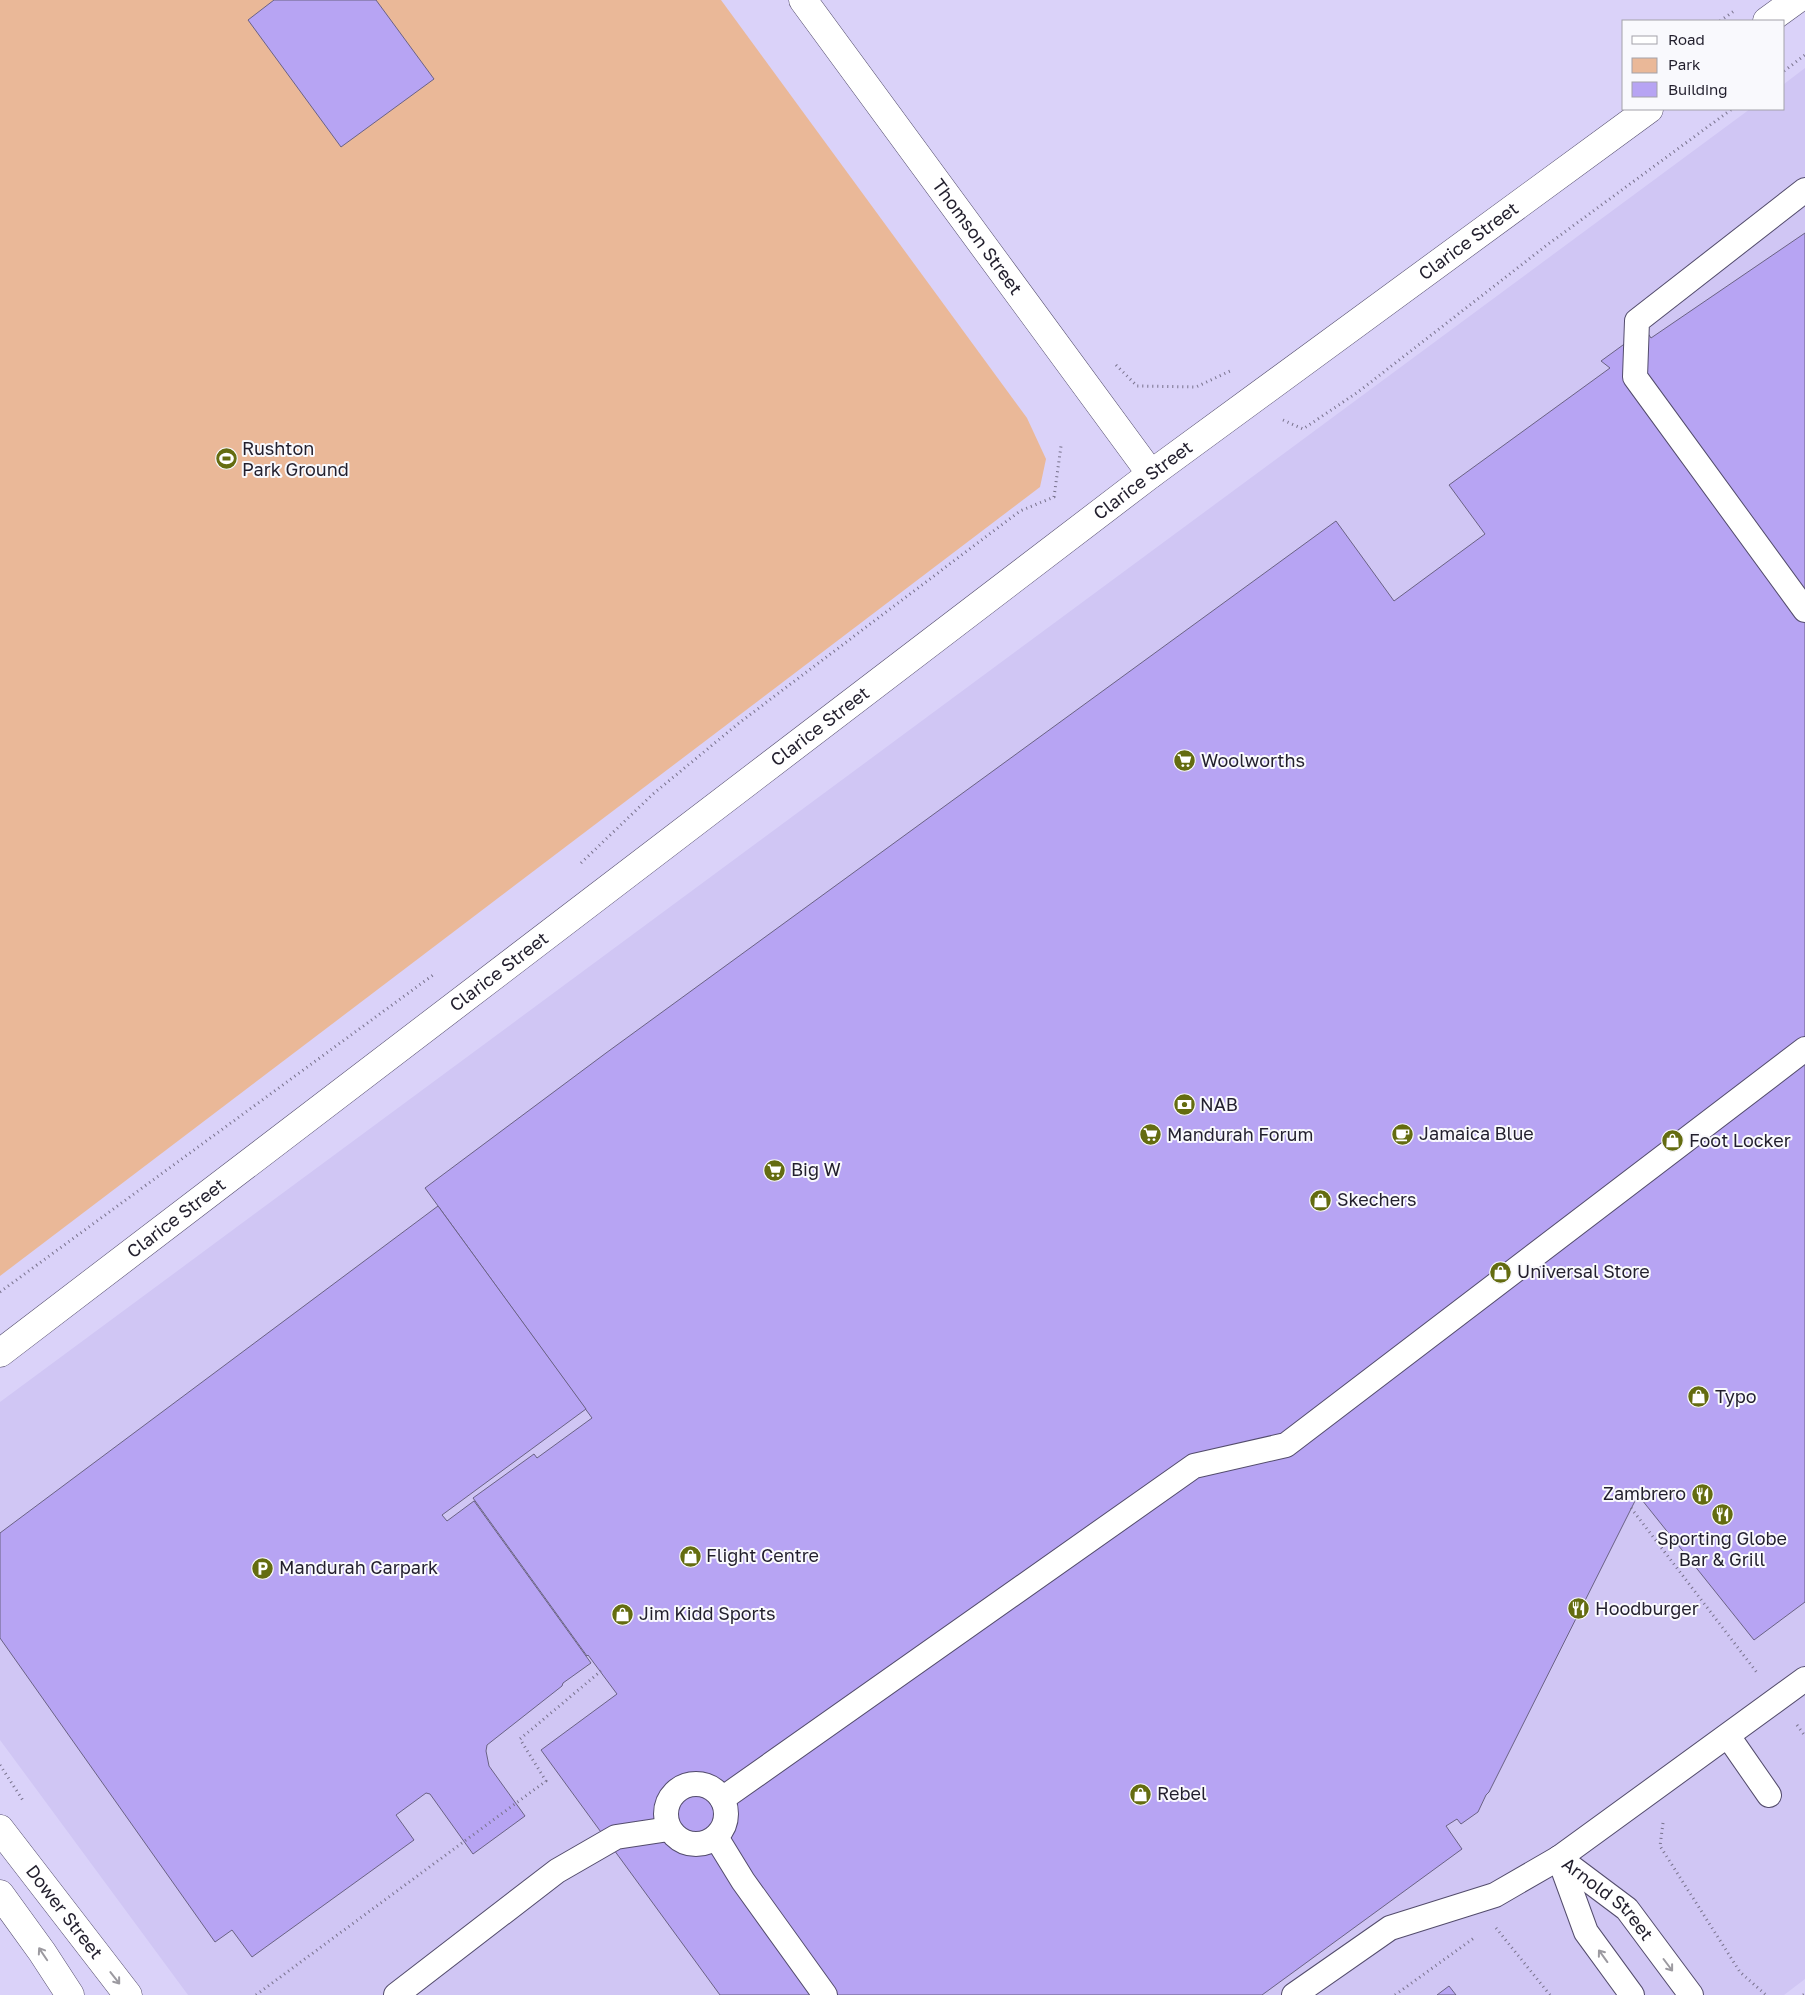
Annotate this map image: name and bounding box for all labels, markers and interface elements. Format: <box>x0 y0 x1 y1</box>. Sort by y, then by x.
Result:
legend <box>1622 20 1785 110</box>
text: Road <box>1668 30 1705 48</box>
text: Park <box>1668 55 1701 73</box>
text: Building <box>1668 80 1728 98</box>
street label: Thomson Street <box>928 174 1028 299</box>
street label: Clarice Street <box>1414 197 1522 284</box>
street label: Clarice Street <box>1089 435 1196 524</box>
place label: Rushton Park Ground <box>242 437 349 480</box>
sports icon: Rushton Park Ground <box>214 447 238 471</box>
street label: Clarice Street <box>766 681 873 770</box>
supermarket icon: Woolworths <box>1173 749 1197 773</box>
place label: Woolworths <box>1201 749 1305 771</box>
street label: Clarice Street <box>445 926 552 1016</box>
bank icon: NAB <box>1172 1093 1196 1117</box>
place label: NAB <box>1200 1093 1238 1115</box>
cafe icon: Jamaica Blue <box>1391 1122 1415 1146</box>
place label: Jamaica Blue <box>1419 1122 1534 1144</box>
supermarket icon: Mandurah Forum <box>1139 1123 1163 1147</box>
place label: Mandurah Forum <box>1167 1123 1313 1145</box>
shop icon: Foot Locker <box>1661 1129 1685 1153</box>
place label: Foot Locker <box>1689 1129 1791 1151</box>
supermarket icon: Big W <box>763 1158 787 1182</box>
place label: Big W <box>791 1158 841 1180</box>
street label: Clarice Street <box>122 1173 229 1262</box>
shop icon: Skechers <box>1309 1188 1333 1212</box>
place label: Skechers <box>1337 1188 1417 1210</box>
shop icon: Universal Store <box>1489 1260 1513 1284</box>
place label: Universal Store <box>1517 1260 1650 1282</box>
shop icon: Typo <box>1687 1385 1711 1409</box>
place label: Typo <box>1715 1385 1757 1407</box>
place label: Zambrero <box>1603 1482 1686 1504</box>
restaurant icon: Zambrero <box>1690 1482 1714 1506</box>
restaurant icon: Sporting Globe Bar & Grill <box>1710 1502 1734 1526</box>
place label: Sporting Globe Bar & Grill <box>1657 1527 1787 1570</box>
shop icon: Flight Centre <box>678 1544 702 1568</box>
place label: Flight Centre <box>706 1544 819 1566</box>
parking icon: Mandurah Carpark <box>251 1556 275 1580</box>
place label: Mandurah Carpark <box>279 1556 438 1578</box>
restaurant icon: Hoodburger <box>1567 1597 1591 1621</box>
place label: Hoodburger <box>1595 1597 1699 1619</box>
shop icon: Jim Kidd Sports <box>611 1602 635 1626</box>
place label: Jim Kidd Sports <box>639 1602 776 1624</box>
shop icon: Rebel <box>1129 1782 1153 1806</box>
place label: Rebel <box>1157 1782 1207 1804</box>
street label: Arnold Street <box>1558 1852 1659 1944</box>
street label: Dower Street <box>22 1860 108 1963</box>
one-way arrow <box>38 1947 48 1961</box>
one-way arrow <box>1598 1949 1608 1963</box>
one-way arrow <box>1663 1958 1674 1971</box>
one-way arrow <box>110 1972 121 1985</box>

